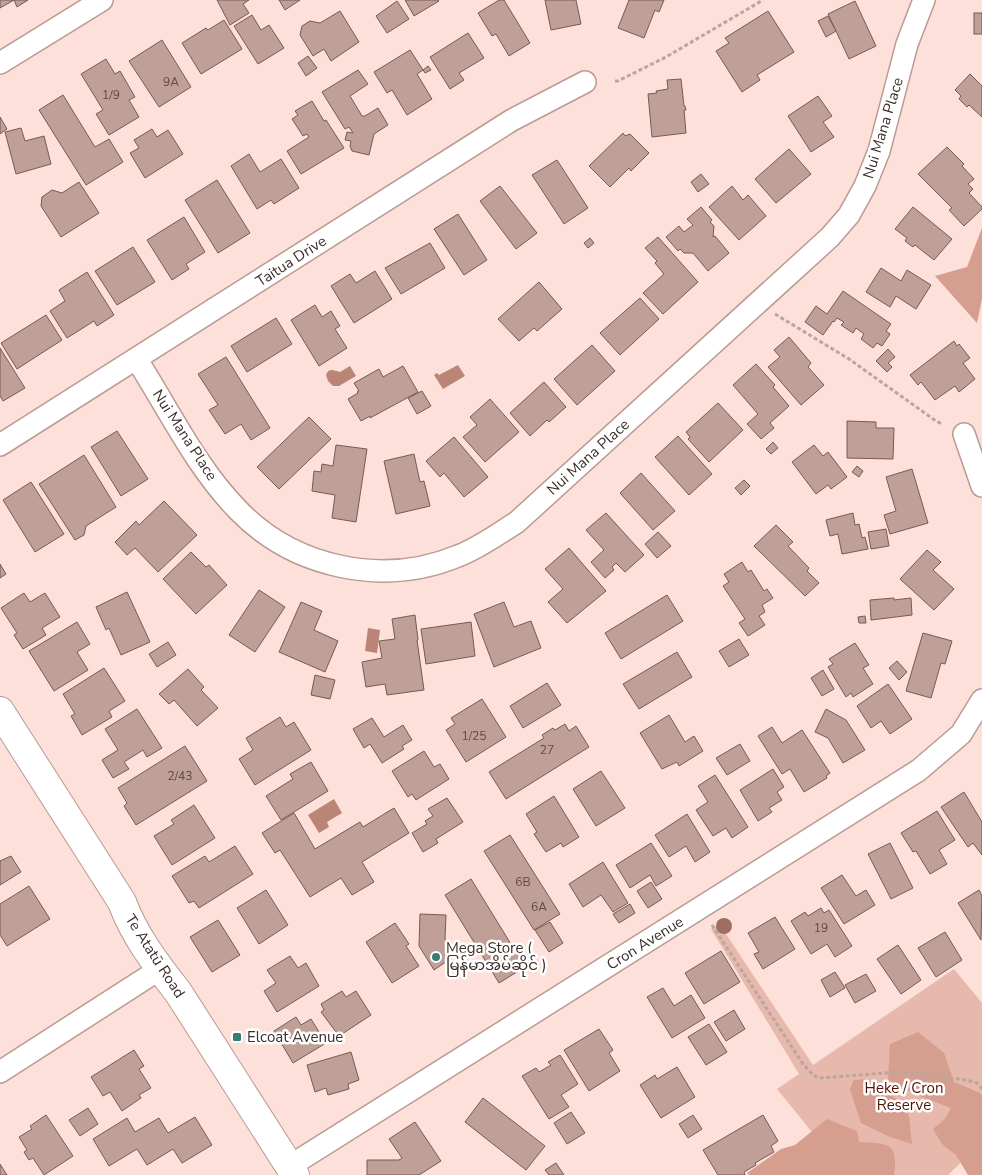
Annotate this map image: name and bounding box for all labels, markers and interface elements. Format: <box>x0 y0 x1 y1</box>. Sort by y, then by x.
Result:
house number: 9A <box>163 74 179 90</box>
street label: Nui Mana Place <box>858 75 908 181</box>
house number: 1/9 <box>102 87 120 103</box>
street label: Taitua Drive <box>252 231 330 291</box>
street label: Nui Mana Place <box>148 386 222 484</box>
street label: Nui Mana Place <box>542 415 634 499</box>
house number: 1/25 <box>462 728 487 744</box>
house number: 27 <box>540 742 554 758</box>
house number: 2/43 <box>168 768 193 784</box>
house number: 6B <box>515 874 531 890</box>
house number: 6A <box>531 899 547 915</box>
street label: Te Atatū Road <box>120 910 190 1002</box>
street label: Cron Avenue <box>603 911 687 975</box>
house number: 19 <box>814 920 828 936</box>
place label: Mega Store ( မြန်မာအိမ်ဆိုင် ) <box>446 938 547 977</box>
marker: Mega Store ( မြန်မာအိမ်ဆိုင် ) <box>430 951 442 963</box>
place label: Elcoat Avenue <box>247 1027 343 1047</box>
marker: Elcoat Avenue <box>231 1031 243 1043</box>
park label: Heke / Cron Reserve <box>865 1078 943 1115</box>

